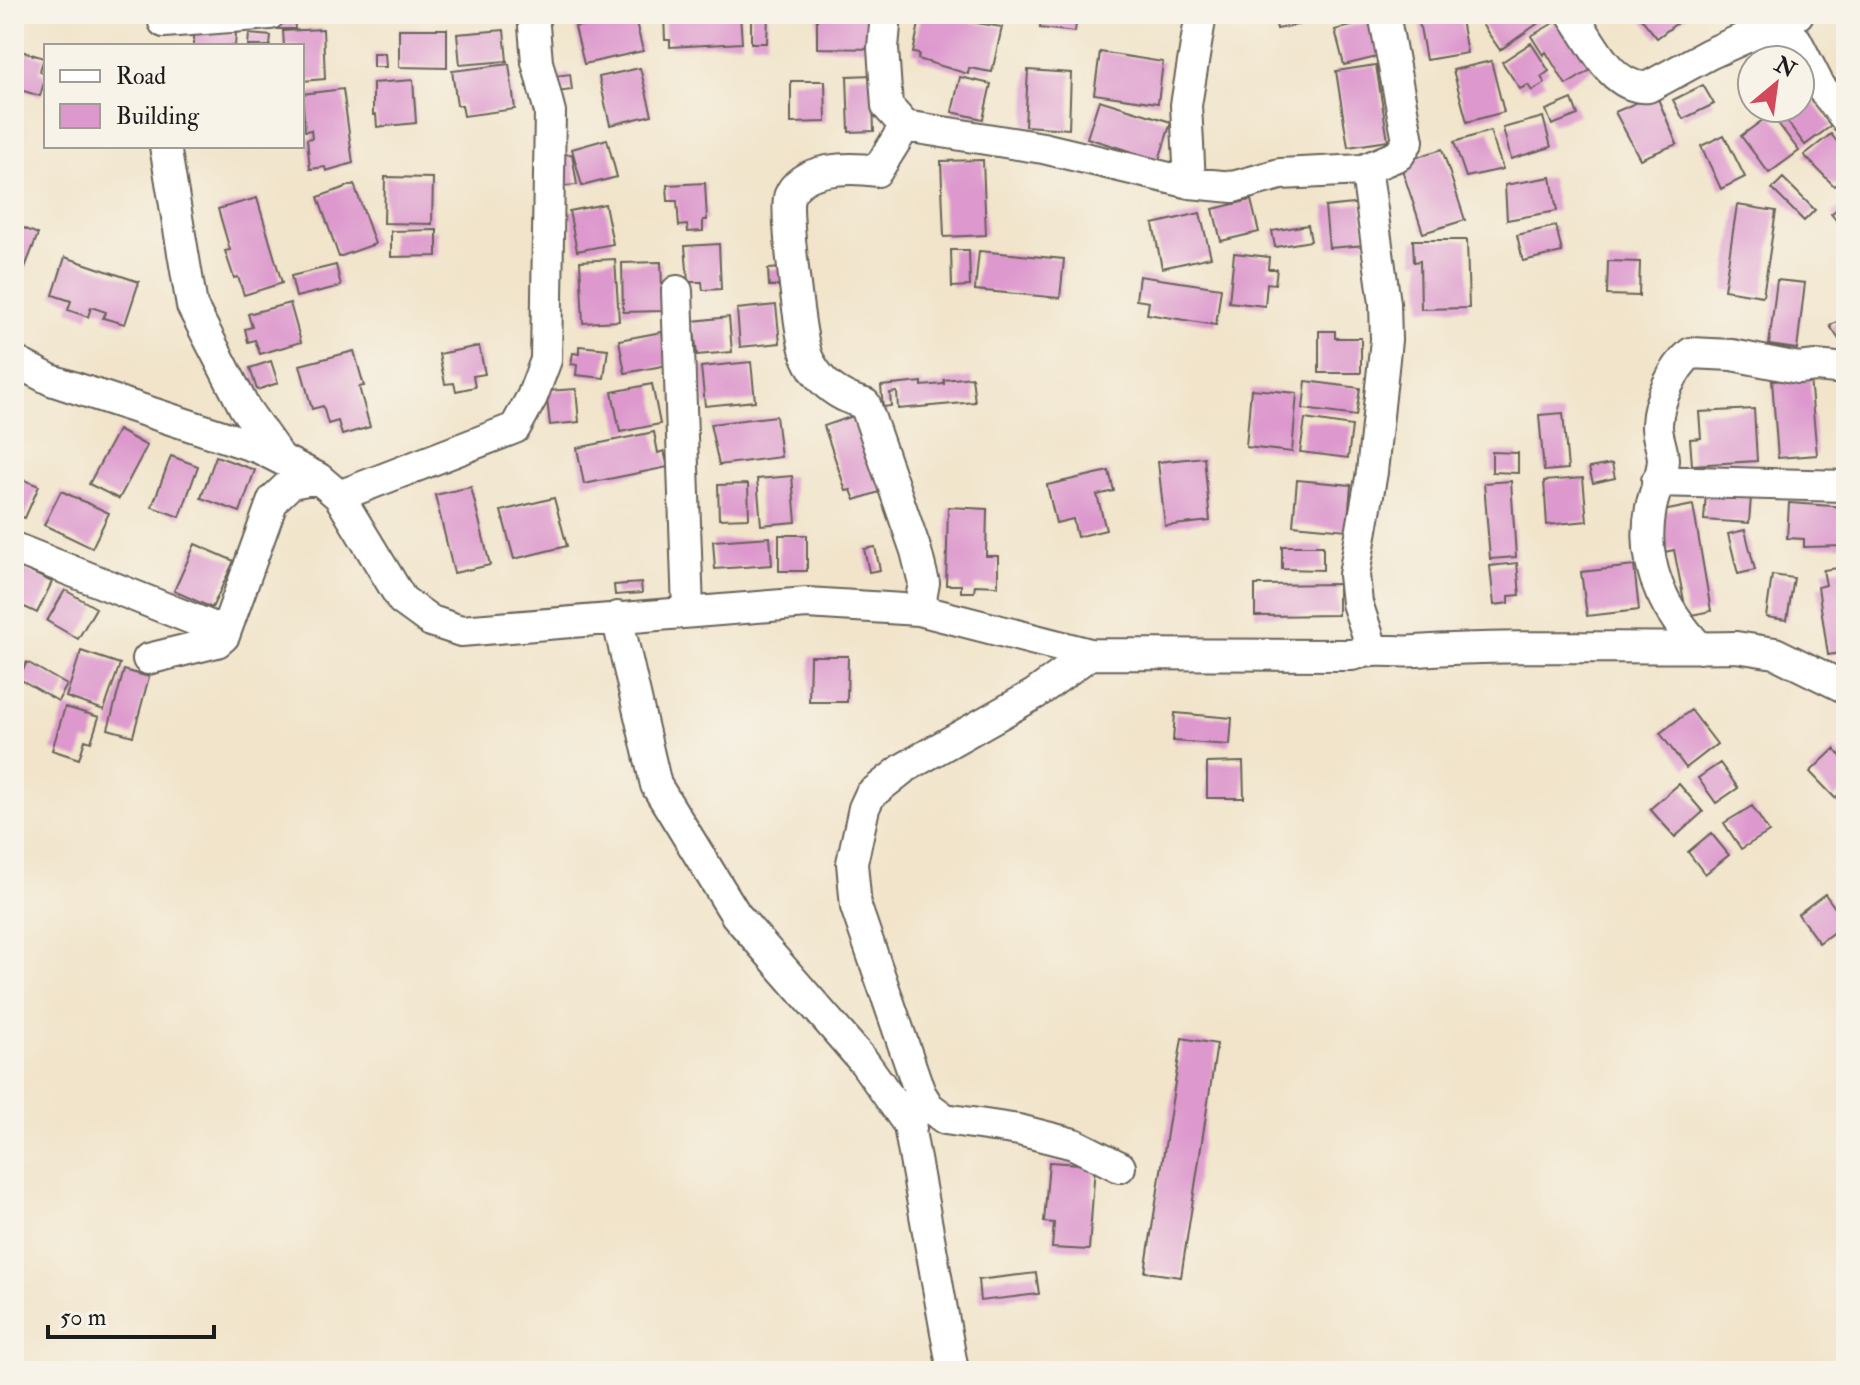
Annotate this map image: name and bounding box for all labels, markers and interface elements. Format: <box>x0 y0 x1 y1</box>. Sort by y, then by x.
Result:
legend <box>44 44 304 148</box>
north arrow <box>1736 44 1816 124</box>
text: N <box>1769 50 1801 85</box>
text: Road <box>116 61 166 92</box>
text: Building <box>116 101 200 132</box>
scale bar <box>48 1289 214 1339</box>
text: 50 m <box>60 1302 107 1333</box>

